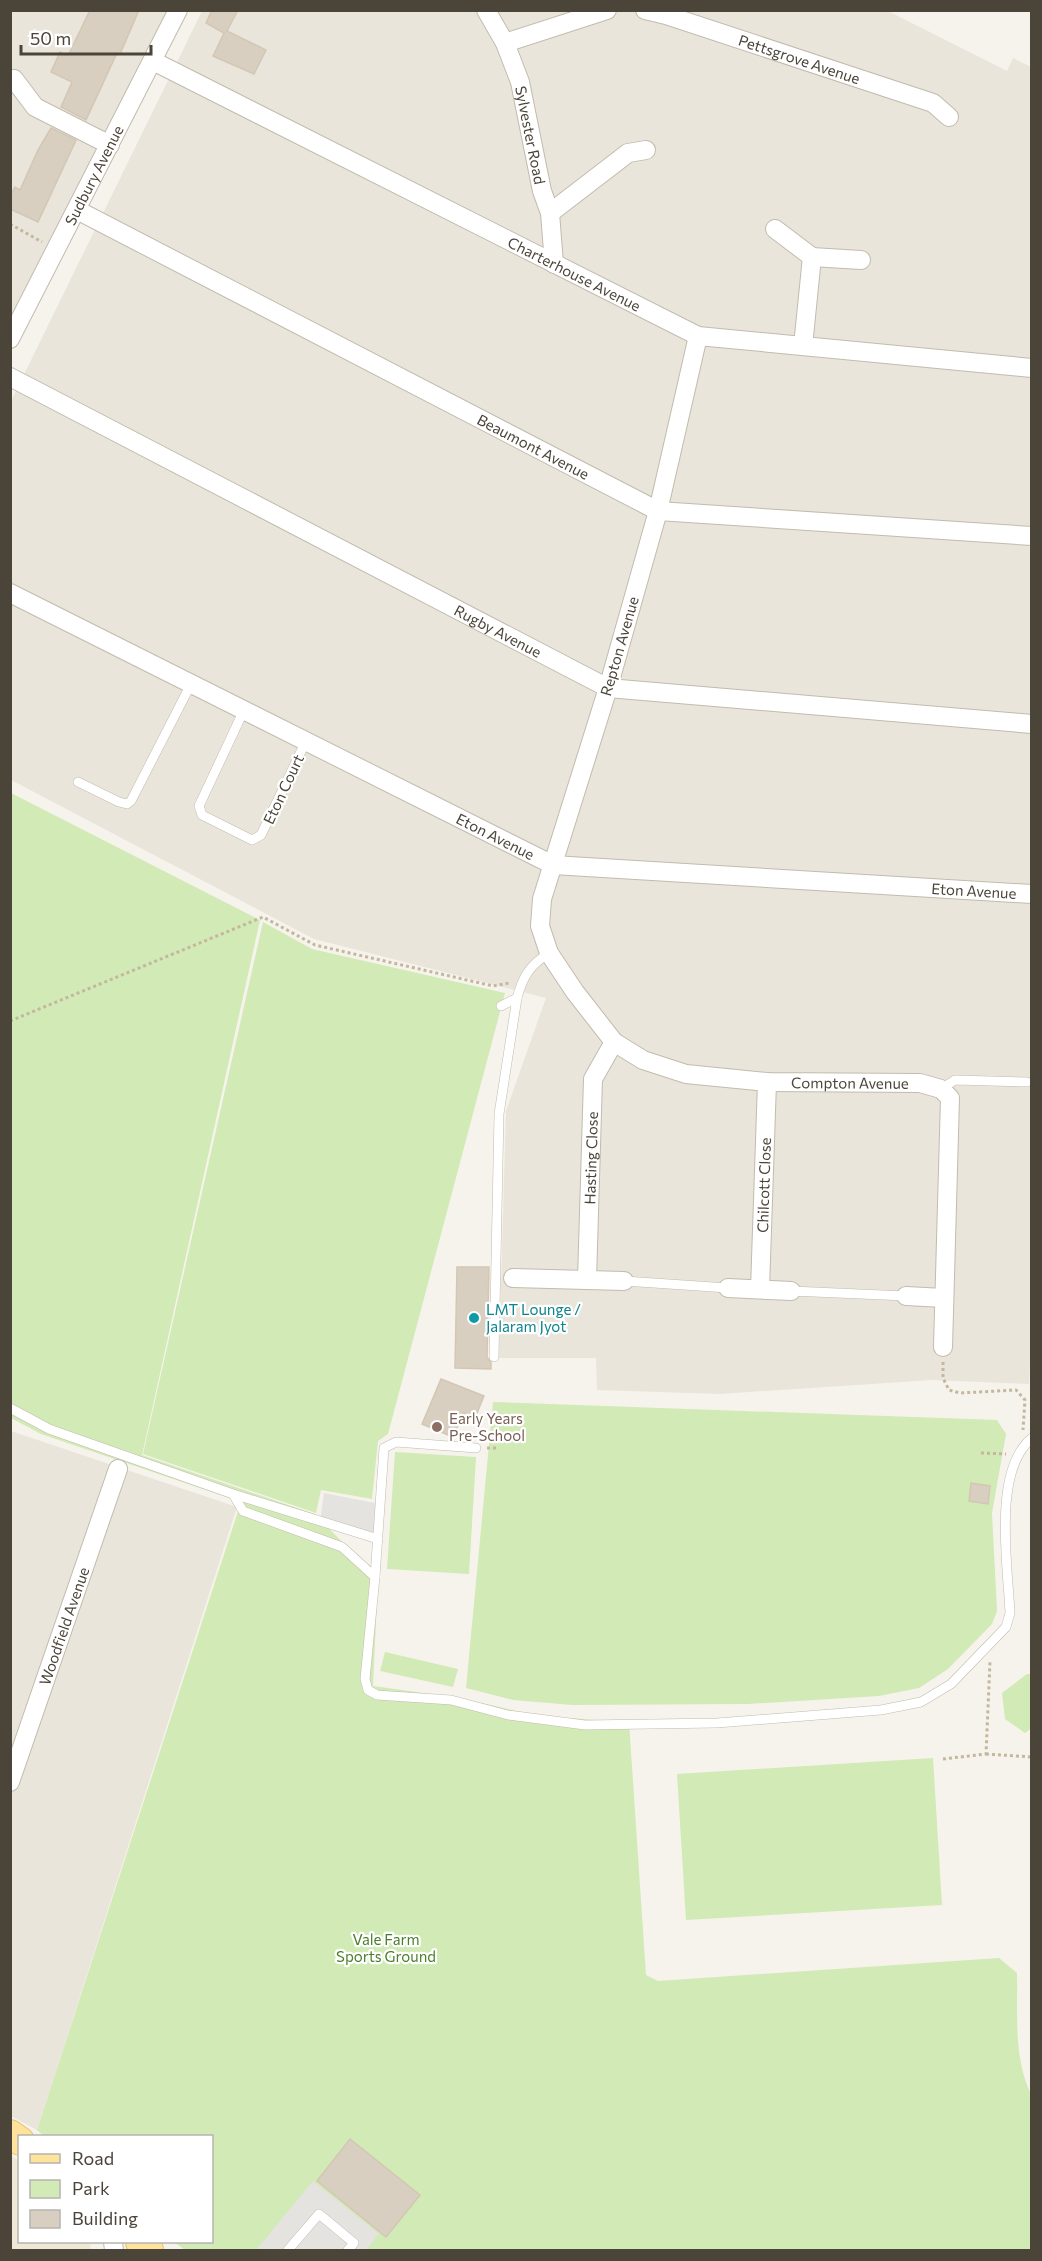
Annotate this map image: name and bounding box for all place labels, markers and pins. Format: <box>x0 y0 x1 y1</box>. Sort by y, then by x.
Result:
place label: LMT Lounge / Jalaram Jyot <box>486 1300 581 1335</box>
marker: LMT Lounge / Jalaram Jyot <box>467 1311 481 1325</box>
place label: Early Years Pre-School <box>449 1409 525 1444</box>
marker: Early Years Pre-School <box>430 1420 444 1434</box>

